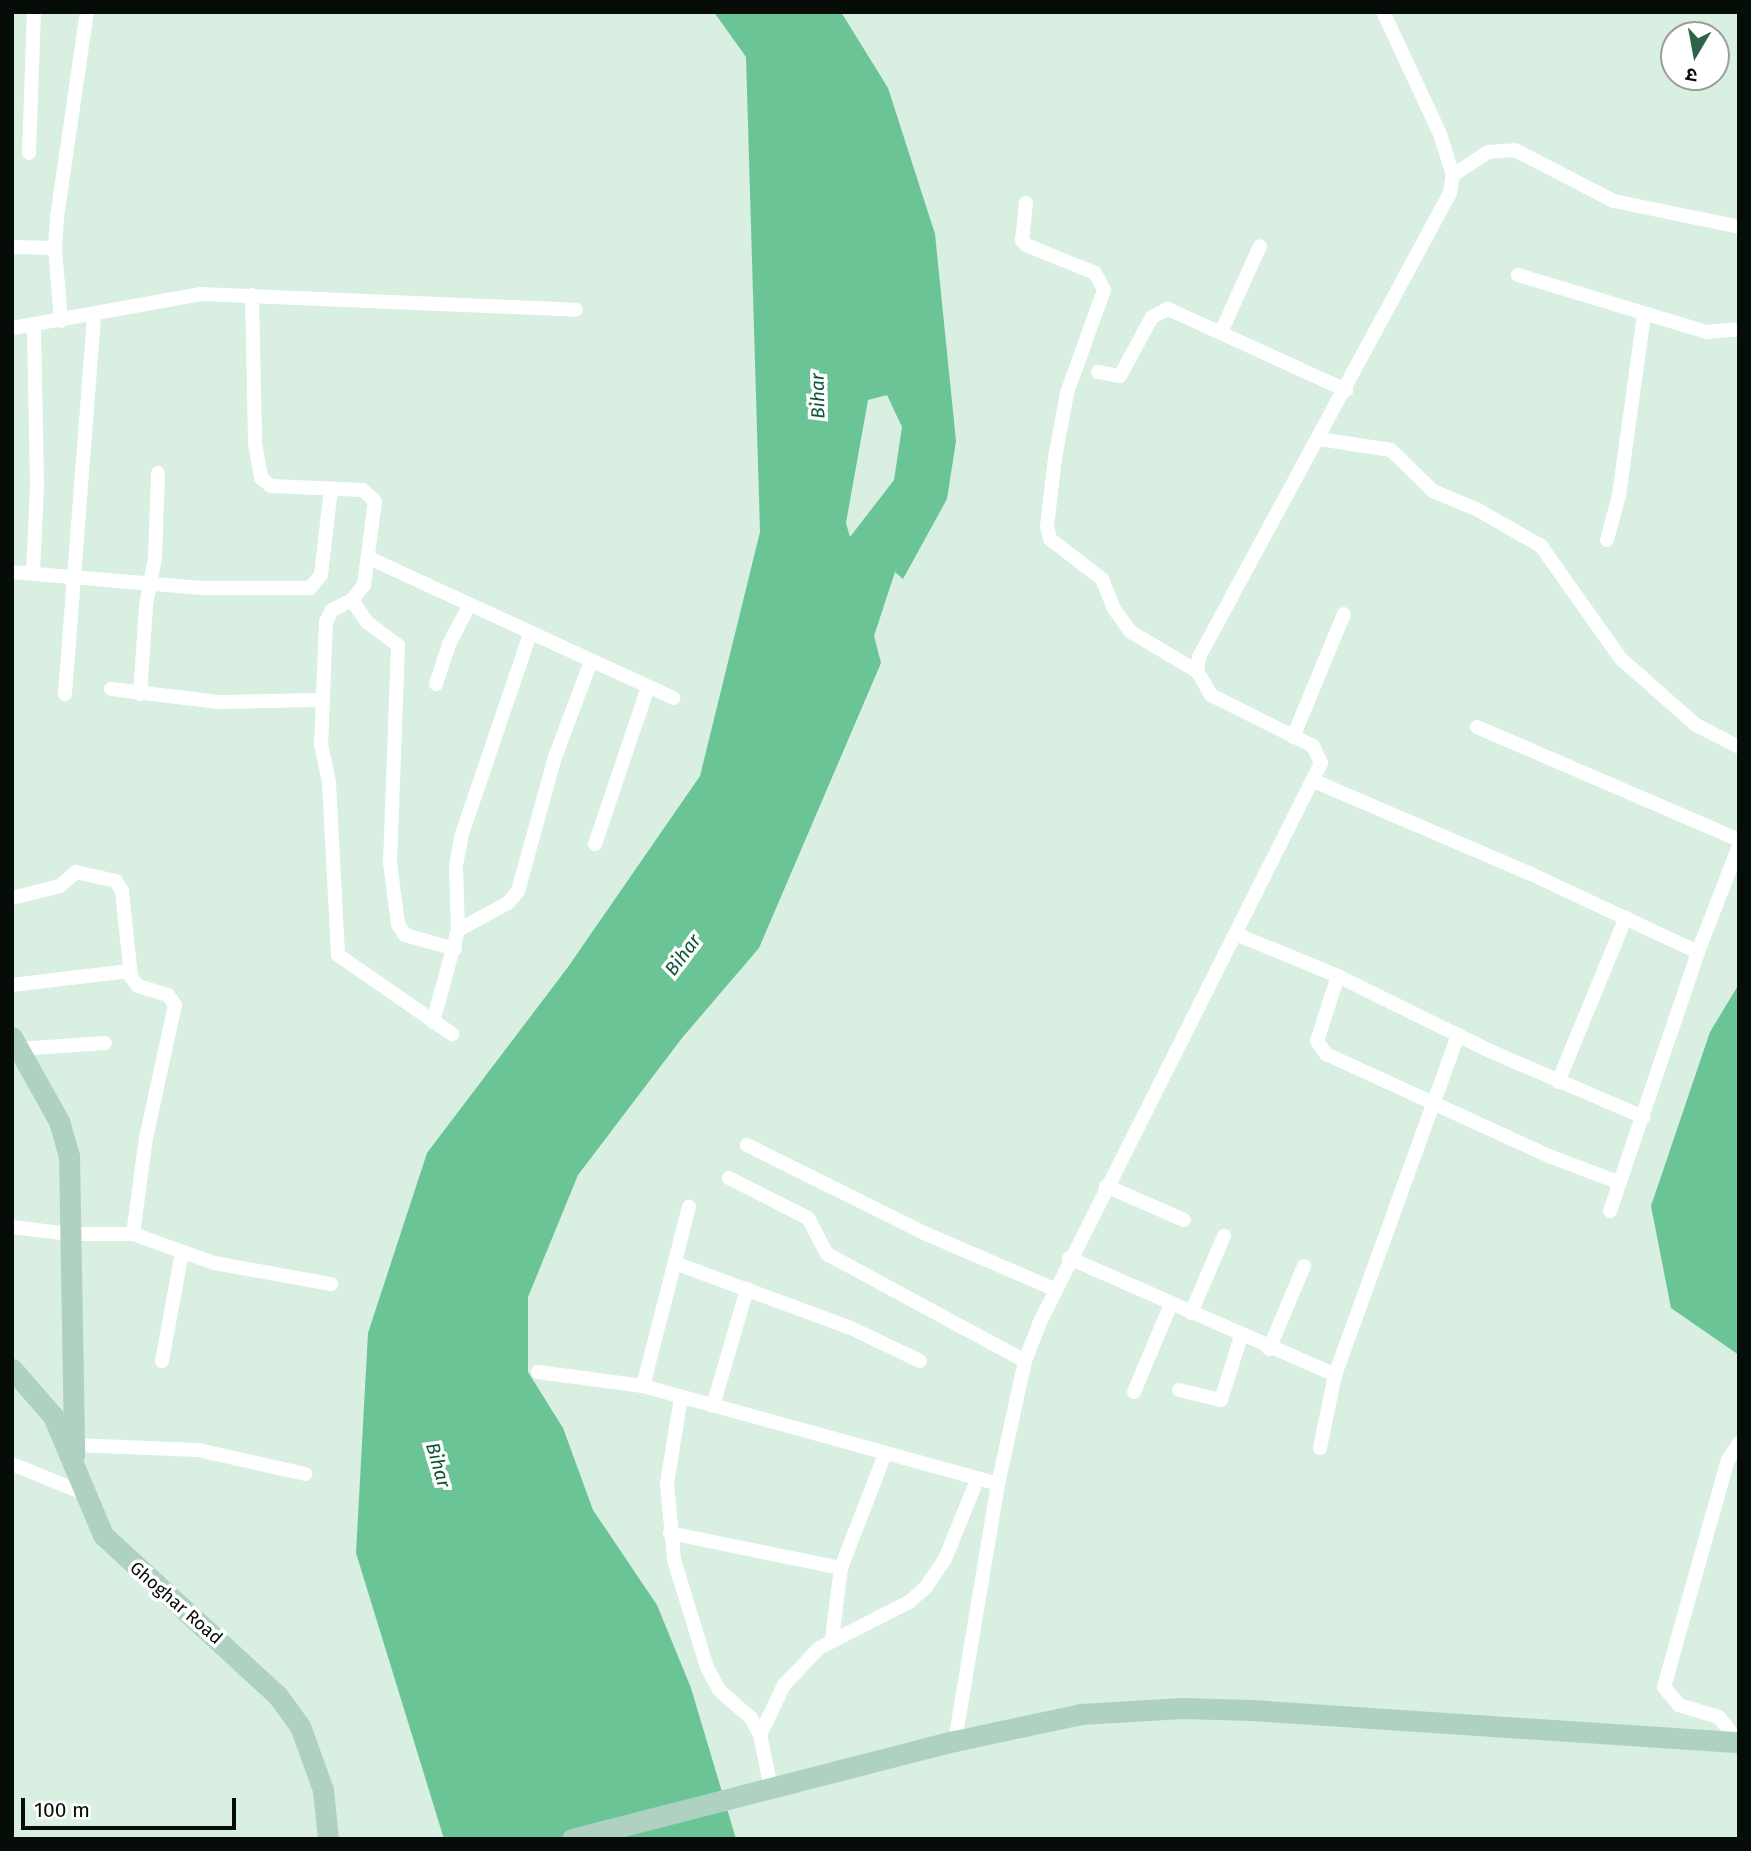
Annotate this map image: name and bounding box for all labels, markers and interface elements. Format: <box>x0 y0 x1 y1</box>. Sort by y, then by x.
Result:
north arrow <box>1660 21 1730 91</box>
text: उ <box>1684 63 1699 87</box>
water label: Bihar <box>806 373 830 419</box>
water label: Bihar <box>660 930 706 980</box>
water label: Bihar <box>421 1440 455 1490</box>
street label: Ghoghar Road <box>125 1557 227 1649</box>
scale bar <box>24 1784 240 1828</box>
text: 100 m <box>34 1797 90 1823</box>

